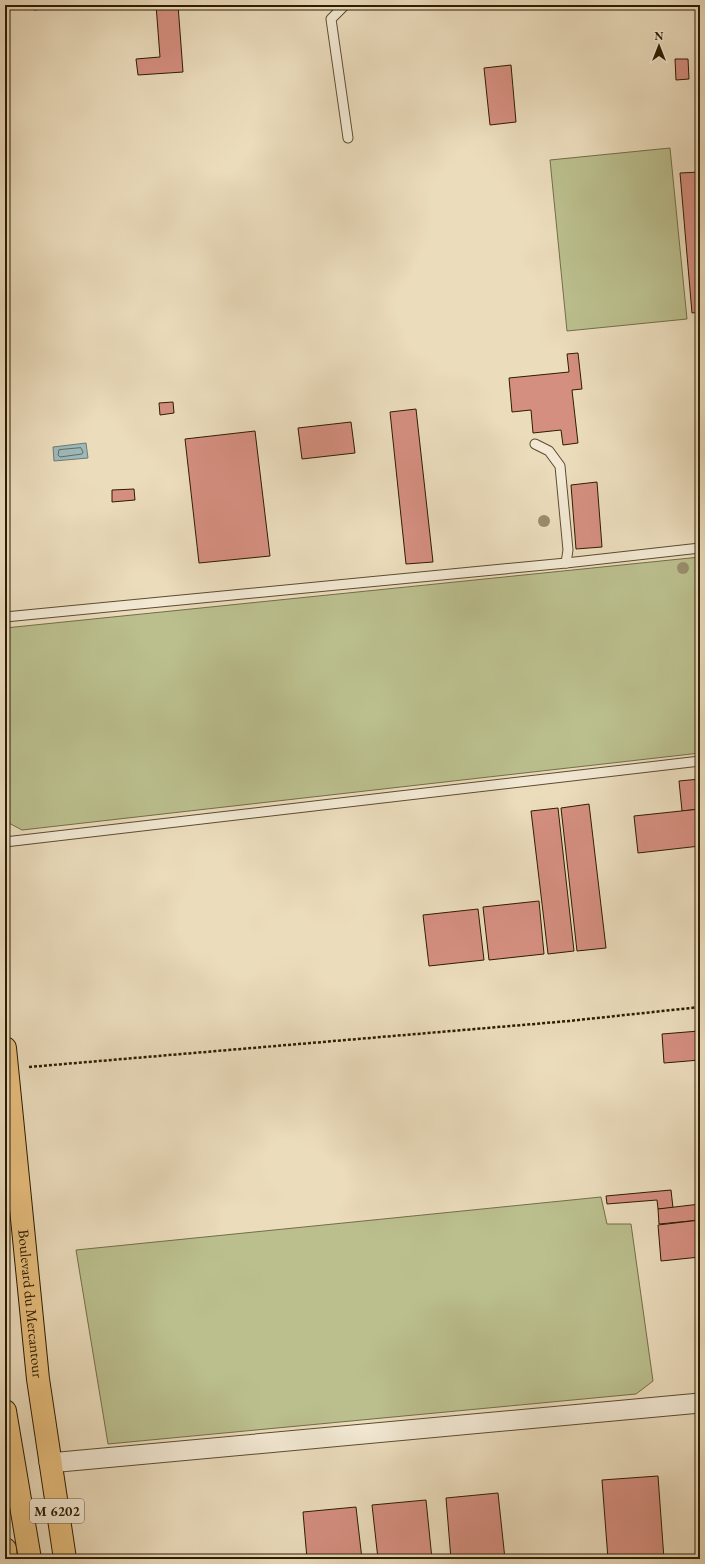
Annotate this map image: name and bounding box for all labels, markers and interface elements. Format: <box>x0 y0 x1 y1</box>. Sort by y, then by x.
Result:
north arrow <box>639 26 679 66</box>
text: N <box>655 29 664 43</box>
street label: Boulevard du Mercantour <box>14 1229 48 1379</box>
road number: M 6202 <box>30 1499 84 1523</box>

